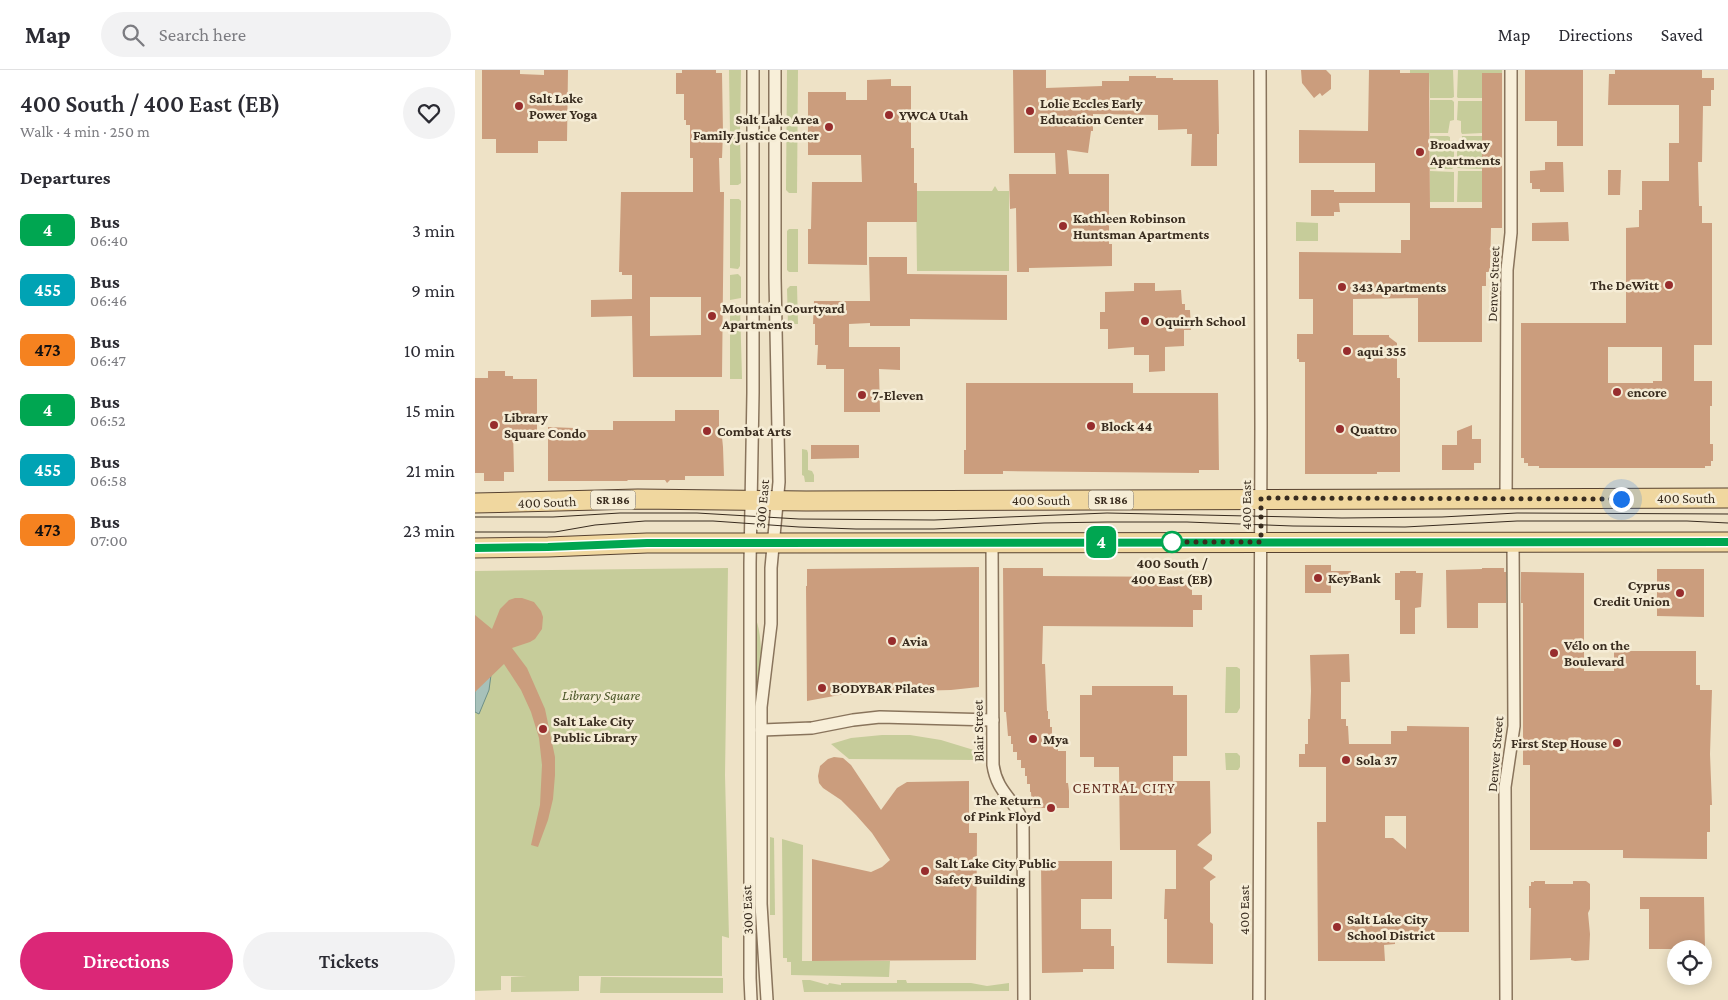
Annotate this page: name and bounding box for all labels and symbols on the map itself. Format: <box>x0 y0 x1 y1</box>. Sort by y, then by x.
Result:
place label: Salt Lake Power Yoga <box>529 90 598 122</box>
place label: Lolie Eccles Early Education Center <box>1040 95 1144 127</box>
marker: Salt Lake Power Yoga <box>513 100 525 112</box>
marker: Lolie Eccles Early Education Center <box>1024 105 1036 117</box>
place label: YWCA Utah <box>899 107 968 123</box>
marker: YWCA Utah <box>883 109 895 121</box>
place label: Salt Lake Area Family Justice Center <box>693 111 819 143</box>
marker: Salt Lake Area Family Justice Center <box>823 121 835 133</box>
place label: Broadway Apartments <box>1429 136 1501 168</box>
marker: Broadway Apartments <box>1414 146 1426 158</box>
place label: Kathleen Robinson Huntsman Apartments <box>1073 210 1209 242</box>
marker: Kathleen Robinson Huntsman Apartments <box>1057 220 1069 232</box>
street label: Denver Street <box>1484 245 1502 322</box>
place label: The DeWitt <box>1590 277 1660 293</box>
place label: 343 Apartments <box>1352 279 1447 295</box>
marker: The DeWitt <box>1663 279 1675 291</box>
marker: 343 Apartments <box>1336 281 1348 293</box>
place label: Mountain Courtyard Apartments <box>721 300 845 332</box>
marker: Mountain Courtyard Apartments <box>706 310 718 322</box>
place label: Oquirrh School <box>1155 313 1246 329</box>
marker: Oquirrh School <box>1139 315 1151 327</box>
place label: aqui 355 <box>1357 343 1407 359</box>
marker: aqui 355 <box>1341 345 1353 357</box>
place label: encore <box>1627 384 1667 400</box>
marker: encore <box>1611 386 1623 398</box>
place label: 7-Eleven <box>872 387 923 403</box>
marker: 7-Eleven <box>856 389 868 401</box>
place label: Library Square Condo <box>504 409 586 441</box>
place label: Block 44 <box>1101 418 1153 434</box>
marker: Library Square Condo <box>488 419 500 431</box>
marker: Block 44 <box>1085 420 1097 432</box>
place label: Quattro <box>1350 421 1397 437</box>
place label: Combat Arts <box>717 423 792 439</box>
marker: Quattro <box>1334 423 1346 435</box>
marker: Combat Arts <box>701 425 713 437</box>
street label: 300 East <box>752 478 772 529</box>
street label: 400 East <box>1238 480 1254 530</box>
your location <box>1609 487 1634 512</box>
road number: SR 186 <box>591 490 635 510</box>
road number: SR 186 <box>1089 490 1133 510</box>
street label: 400 South <box>1657 490 1716 506</box>
street label: 400 South <box>1012 492 1071 508</box>
street label: 400 South <box>517 493 577 511</box>
line badge: 4 <box>1085 526 1117 558</box>
marker: 400 South / 400 East (EB) <box>1161 531 1183 553</box>
place label: 400 South / 400 East (EB) <box>1131 555 1213 588</box>
place label: KeyBank <box>1328 570 1381 586</box>
marker: KeyBank <box>1312 572 1324 584</box>
place label: Cyprus Credit Union <box>1593 577 1670 609</box>
marker: Cyprus Credit Union <box>1674 587 1686 599</box>
place label: Avia <box>901 633 928 649</box>
marker: Avia <box>886 635 898 647</box>
place label: Vélo on the Boulevard <box>1563 637 1630 669</box>
marker: Vélo on the Boulevard <box>1548 647 1560 659</box>
place label: BODYBAR Pilates <box>832 680 935 696</box>
marker: BODYBAR Pilates <box>816 682 828 694</box>
park label: Library Square <box>562 687 641 703</box>
street label: Blair Street <box>969 700 987 762</box>
place label: Salt Lake City Public Library <box>553 713 637 745</box>
street label: Denver Street <box>1484 715 1506 792</box>
marker: Salt Lake City Public Library <box>537 723 549 735</box>
place label: Mya <box>1043 731 1069 747</box>
marker: Mya <box>1027 733 1039 745</box>
place label: First Step House <box>1511 735 1607 751</box>
marker: First Step House <box>1611 737 1623 749</box>
place label: Sola 37 <box>1356 752 1398 768</box>
marker: Sola 37 <box>1340 754 1352 766</box>
district label: CENTRAL CITY <box>1072 780 1176 796</box>
place label: The Return of Pink Floyd <box>963 792 1041 824</box>
marker: The Return of Pink Floyd <box>1045 802 1057 814</box>
place label: Salt Lake City Public Safety Building <box>935 855 1057 887</box>
marker: Salt Lake City Public Safety Building <box>919 865 931 877</box>
street label: 300 East <box>738 885 756 935</box>
street label: 400 East <box>1236 885 1252 935</box>
place label: Salt Lake City School District <box>1347 911 1436 943</box>
marker: Salt Lake City School District <box>1331 921 1343 933</box>

